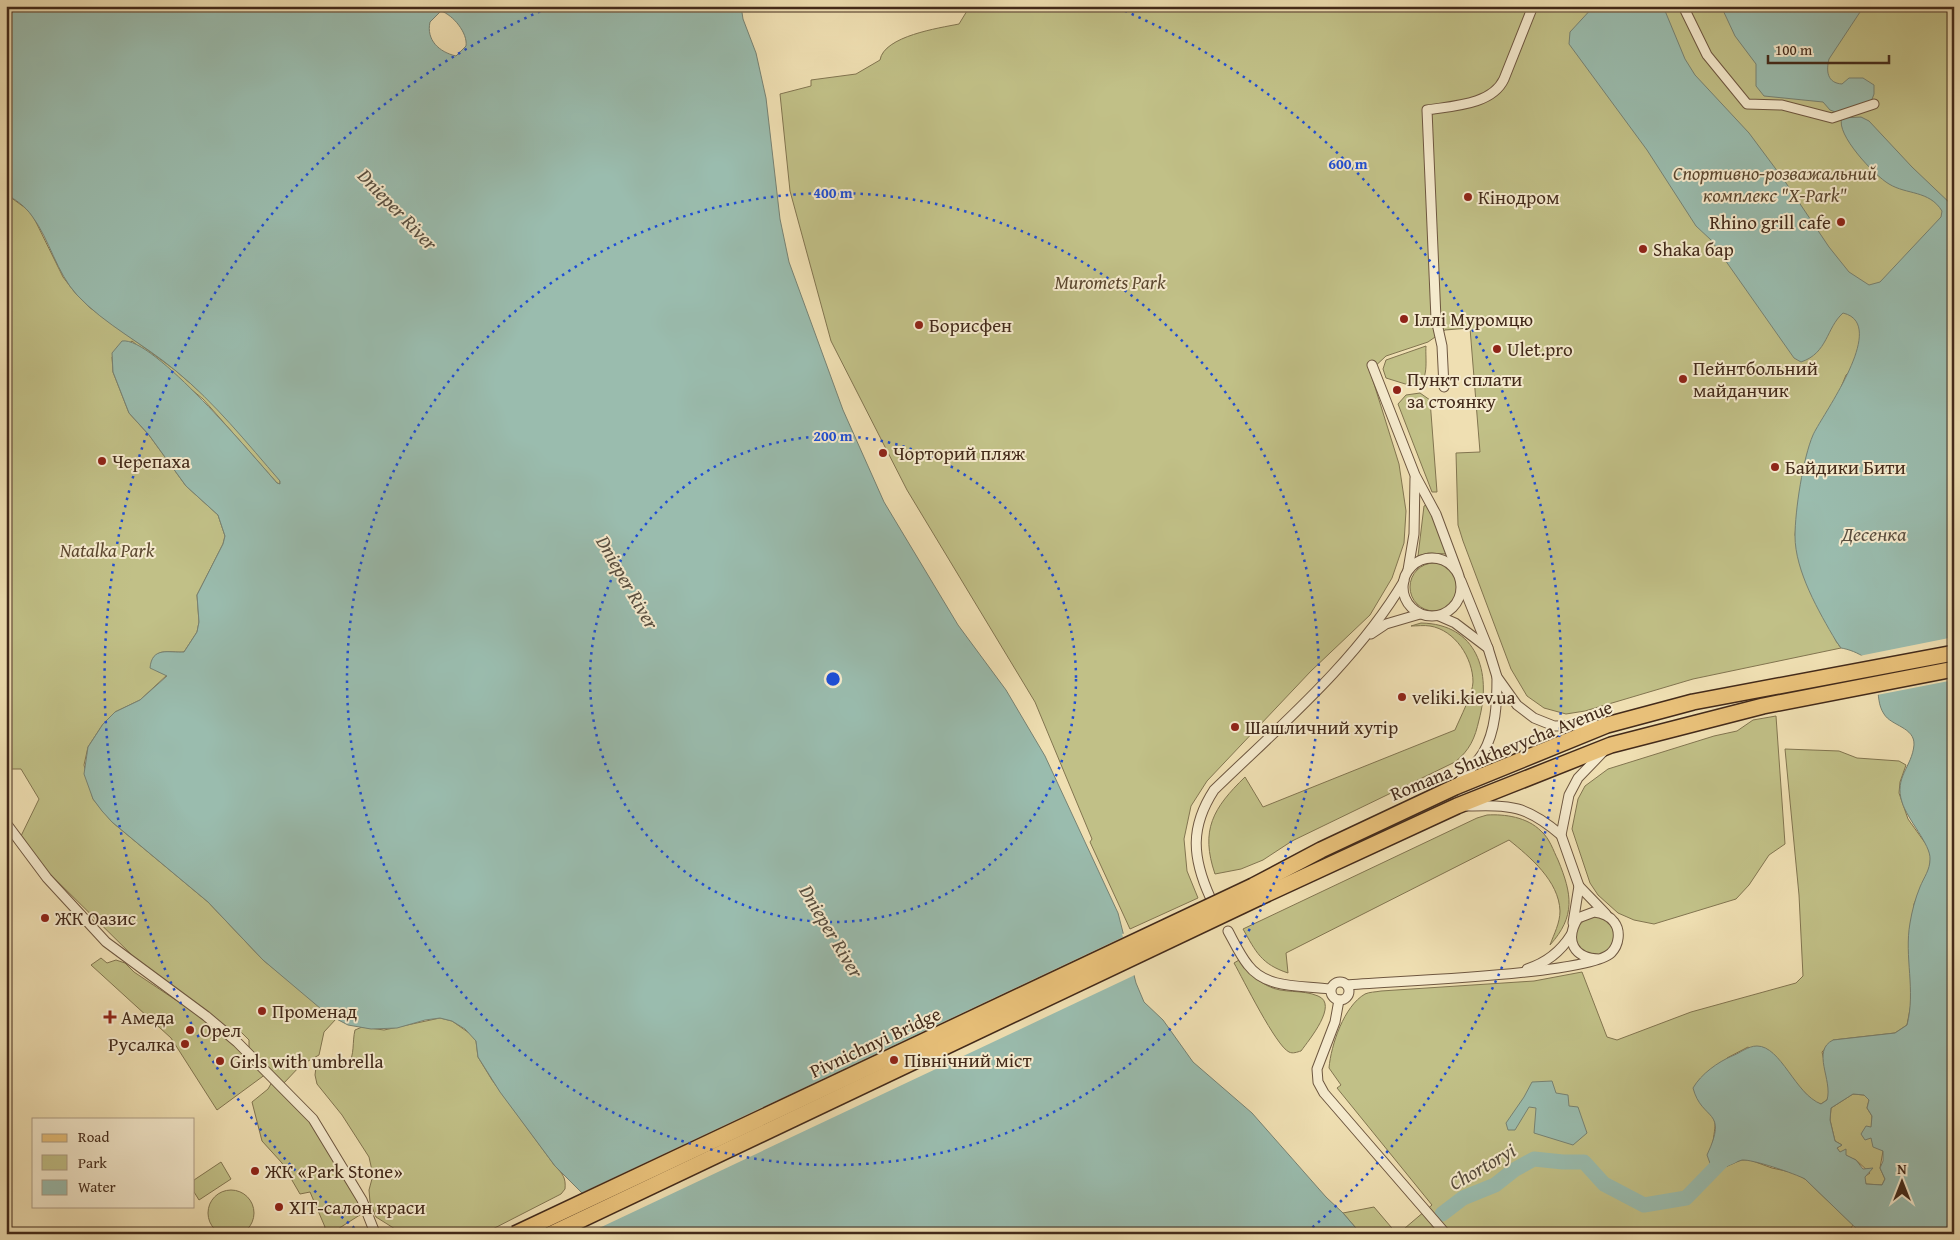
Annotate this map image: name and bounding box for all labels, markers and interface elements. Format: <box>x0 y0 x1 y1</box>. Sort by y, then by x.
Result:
scale bar <box>1768 32 1889 64</box>
text: 100 m <box>1775 39 1813 60</box>
text: 600 m <box>1328 153 1368 174</box>
park label: Спортивно-розважальний комплекс "Х-Park" <box>1673 159 1877 209</box>
water label: Dnieper River <box>351 161 445 257</box>
text: 400 m <box>813 182 853 203</box>
place label: Кінодром <box>1478 183 1560 211</box>
marker: Кінодром <box>1462 191 1474 203</box>
place label: Rhino grill cafe <box>1710 208 1831 236</box>
marker: Rhino grill cafe <box>1835 216 1847 228</box>
place label: Shaka бар <box>1653 235 1734 263</box>
marker: Shaka бар <box>1637 243 1649 255</box>
park label: Muromets Park <box>1054 268 1166 296</box>
place label: Іллі Муромцю <box>1414 305 1533 333</box>
place label: Борисфен <box>929 311 1012 339</box>
marker: Іллі Муромцю <box>1398 313 1410 325</box>
marker: Борисфен <box>913 319 925 331</box>
place label: Ulet.pro <box>1507 335 1573 363</box>
marker: Ulet.pro <box>1491 343 1503 355</box>
place label: Пейнтбольний майданчик <box>1693 354 1818 404</box>
place label: Пункт сплати за стоянку <box>1407 365 1522 415</box>
marker: Пейнтбольний майданчик <box>1677 373 1689 385</box>
marker: Пункт сплати за стоянку <box>1391 384 1403 396</box>
text: 200 m <box>813 425 853 446</box>
place label: Чорторий пляж <box>893 439 1025 467</box>
place label: Черепаха <box>112 447 190 475</box>
marker: Чорторий пляж <box>877 447 889 459</box>
place label: Байдики Бити <box>1785 453 1906 481</box>
marker: Черепаха <box>96 455 108 467</box>
marker: Байдики Бити <box>1769 461 1781 473</box>
water label: Десенка <box>1841 519 1907 548</box>
water label: Dnieper River <box>589 529 667 635</box>
park label: Natalka Park <box>59 536 155 564</box>
centre of rings <box>824 670 842 688</box>
place label: veliki.kiev.ua <box>1412 683 1516 711</box>
marker: veliki.kiev.ua <box>1396 691 1408 703</box>
street label: Romana Shukhevycha Avenue <box>1386 692 1617 808</box>
place label: Шашличний хутір <box>1245 713 1398 741</box>
marker: Шашличний хутір <box>1229 721 1241 733</box>
water label: Dnieper River <box>792 878 871 983</box>
place label: ЖК Оазис <box>54 904 136 932</box>
marker: ЖК Оазис <box>39 912 51 924</box>
place label: Променад <box>272 997 357 1025</box>
street label: Pivnichnyi Bridge <box>805 999 945 1085</box>
place label: Амеда <box>121 1003 174 1031</box>
marker: Променад <box>256 1005 268 1017</box>
marker: Амеда <box>103 1010 117 1024</box>
place label: Орел <box>200 1016 241 1044</box>
marker: Орел <box>184 1024 196 1036</box>
place label: Русалка <box>108 1030 175 1058</box>
marker: Русалка <box>179 1038 191 1050</box>
place label: Північний міст <box>904 1046 1033 1074</box>
place label: Girls with umbrella <box>230 1047 384 1075</box>
marker: Північний міст <box>888 1054 900 1066</box>
marker: Girls with umbrella <box>214 1055 226 1067</box>
legend <box>32 1118 195 1208</box>
text: Road <box>78 1126 109 1147</box>
water label: Chortoryi <box>1443 1135 1521 1197</box>
text: Park <box>78 1152 107 1173</box>
place label: ЖК «Park Stone» <box>264 1157 403 1185</box>
north arrow <box>1878 1158 1928 1208</box>
text: N <box>1897 1159 1907 1179</box>
marker: ЖК «Park Stone» <box>249 1165 261 1177</box>
text: Water <box>78 1176 116 1197</box>
place label: ХІТ-салон краси <box>289 1193 426 1221</box>
marker: ХІТ-салон краси <box>273 1201 285 1213</box>

